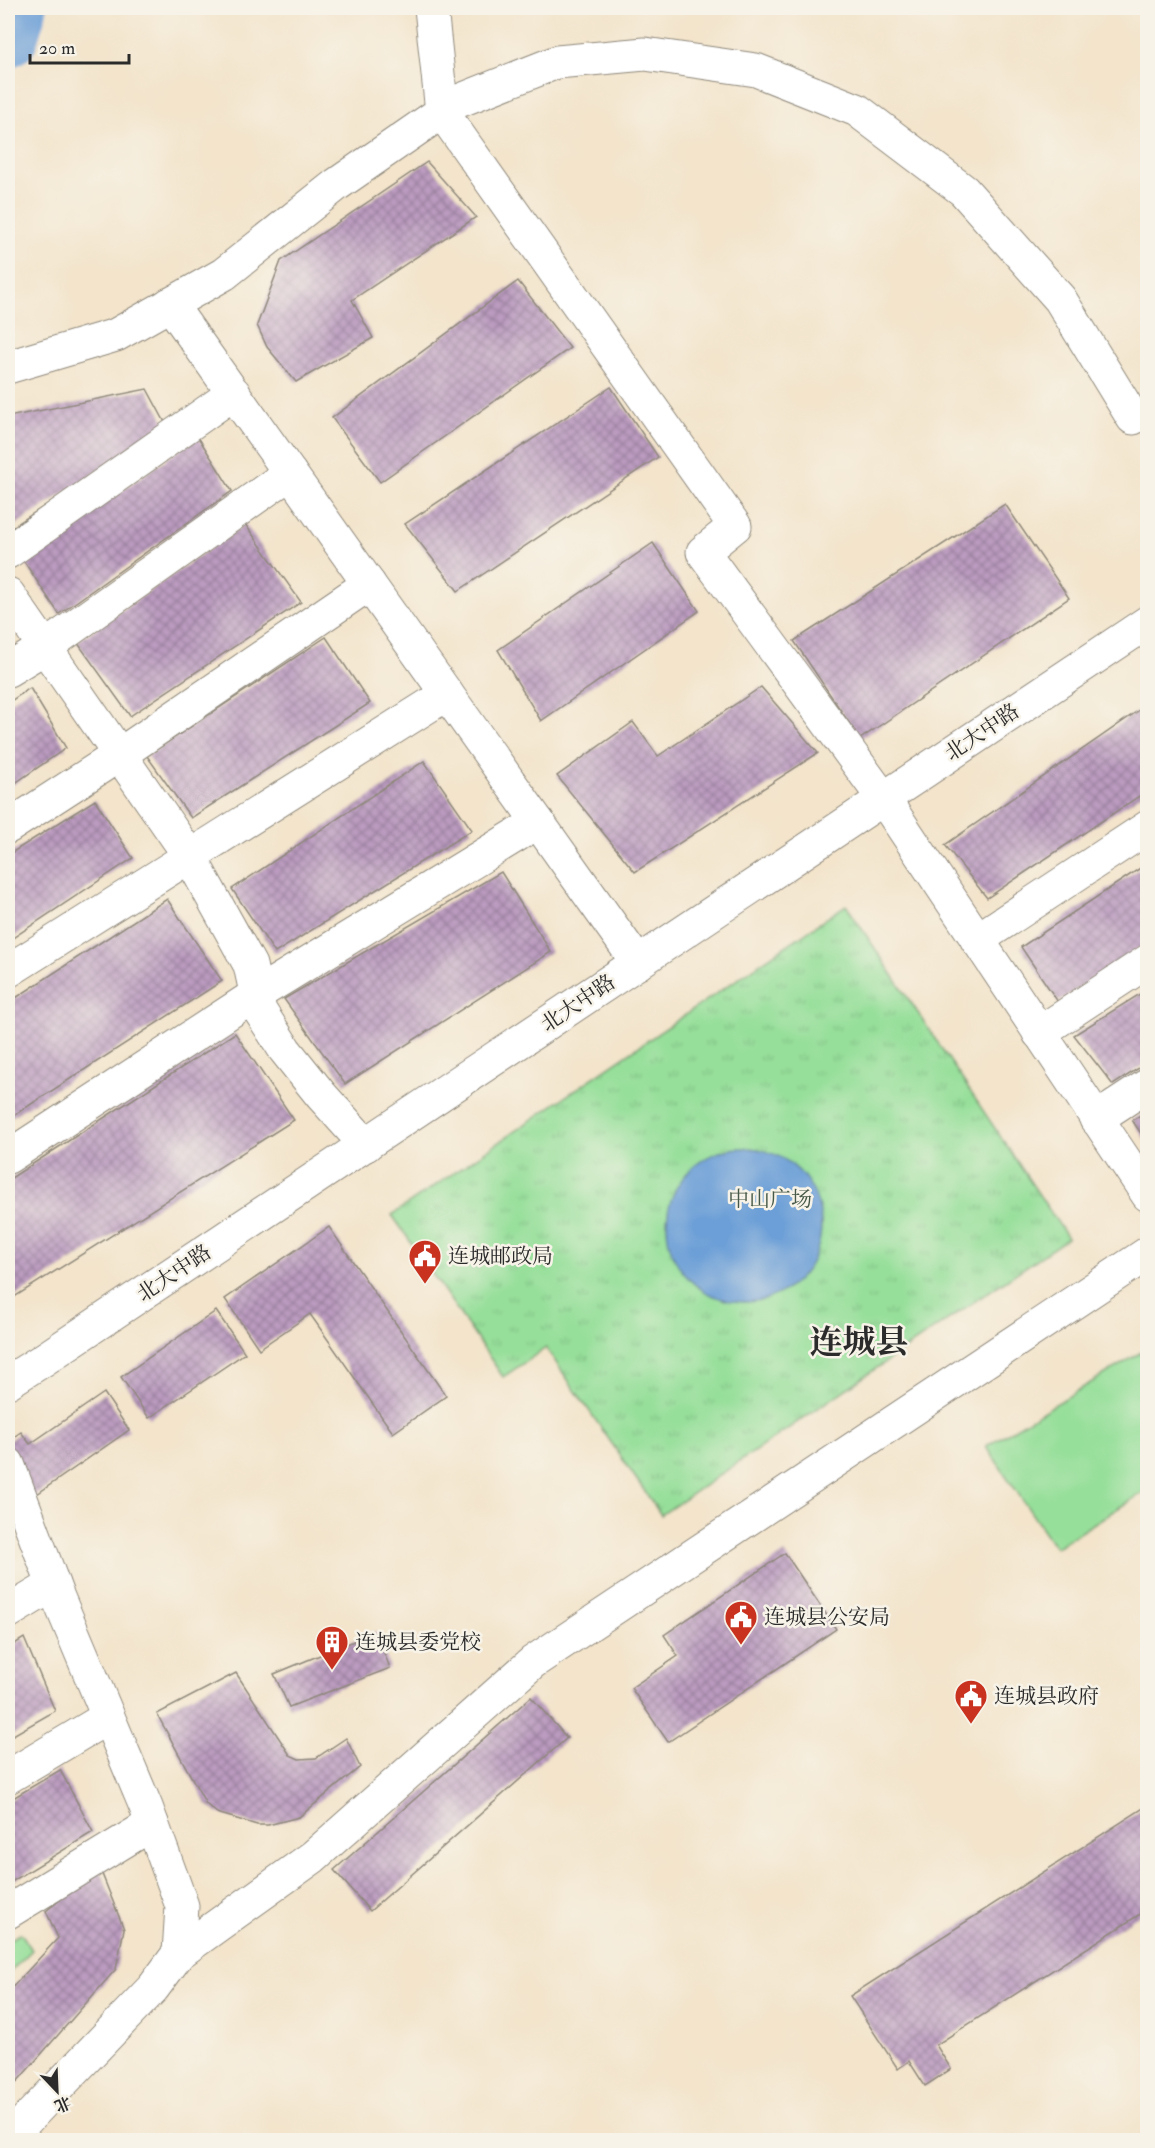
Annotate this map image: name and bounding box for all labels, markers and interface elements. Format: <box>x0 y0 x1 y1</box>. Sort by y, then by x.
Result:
scale bar <box>30 27 129 65</box>
text: 20 m <box>39 37 75 60</box>
street label: 北大中路 <box>940 698 1025 767</box>
street label: 北大中路 <box>536 969 621 1038</box>
park label: 中山广场 <box>728 1186 812 1213</box>
public building icon: 连城邮政局 <box>407 1238 443 1285</box>
street label: 北大中路 <box>132 1239 217 1308</box>
place label: 连城邮政局 <box>448 1243 553 1270</box>
district label: 连城县 <box>810 1322 909 1363</box>
public building icon: 连城县公安局 <box>723 1599 759 1646</box>
place label: 连城县公安局 <box>764 1604 890 1631</box>
building icon: 连城县委党校 <box>314 1624 350 1671</box>
place label: 连城县委党校 <box>355 1629 481 1656</box>
public building icon: 连城县政府 <box>953 1678 989 1725</box>
place label: 连城县政府 <box>994 1683 1099 1710</box>
north arrow <box>27 2061 87 2121</box>
text: 北 <box>51 2092 74 2116</box>

